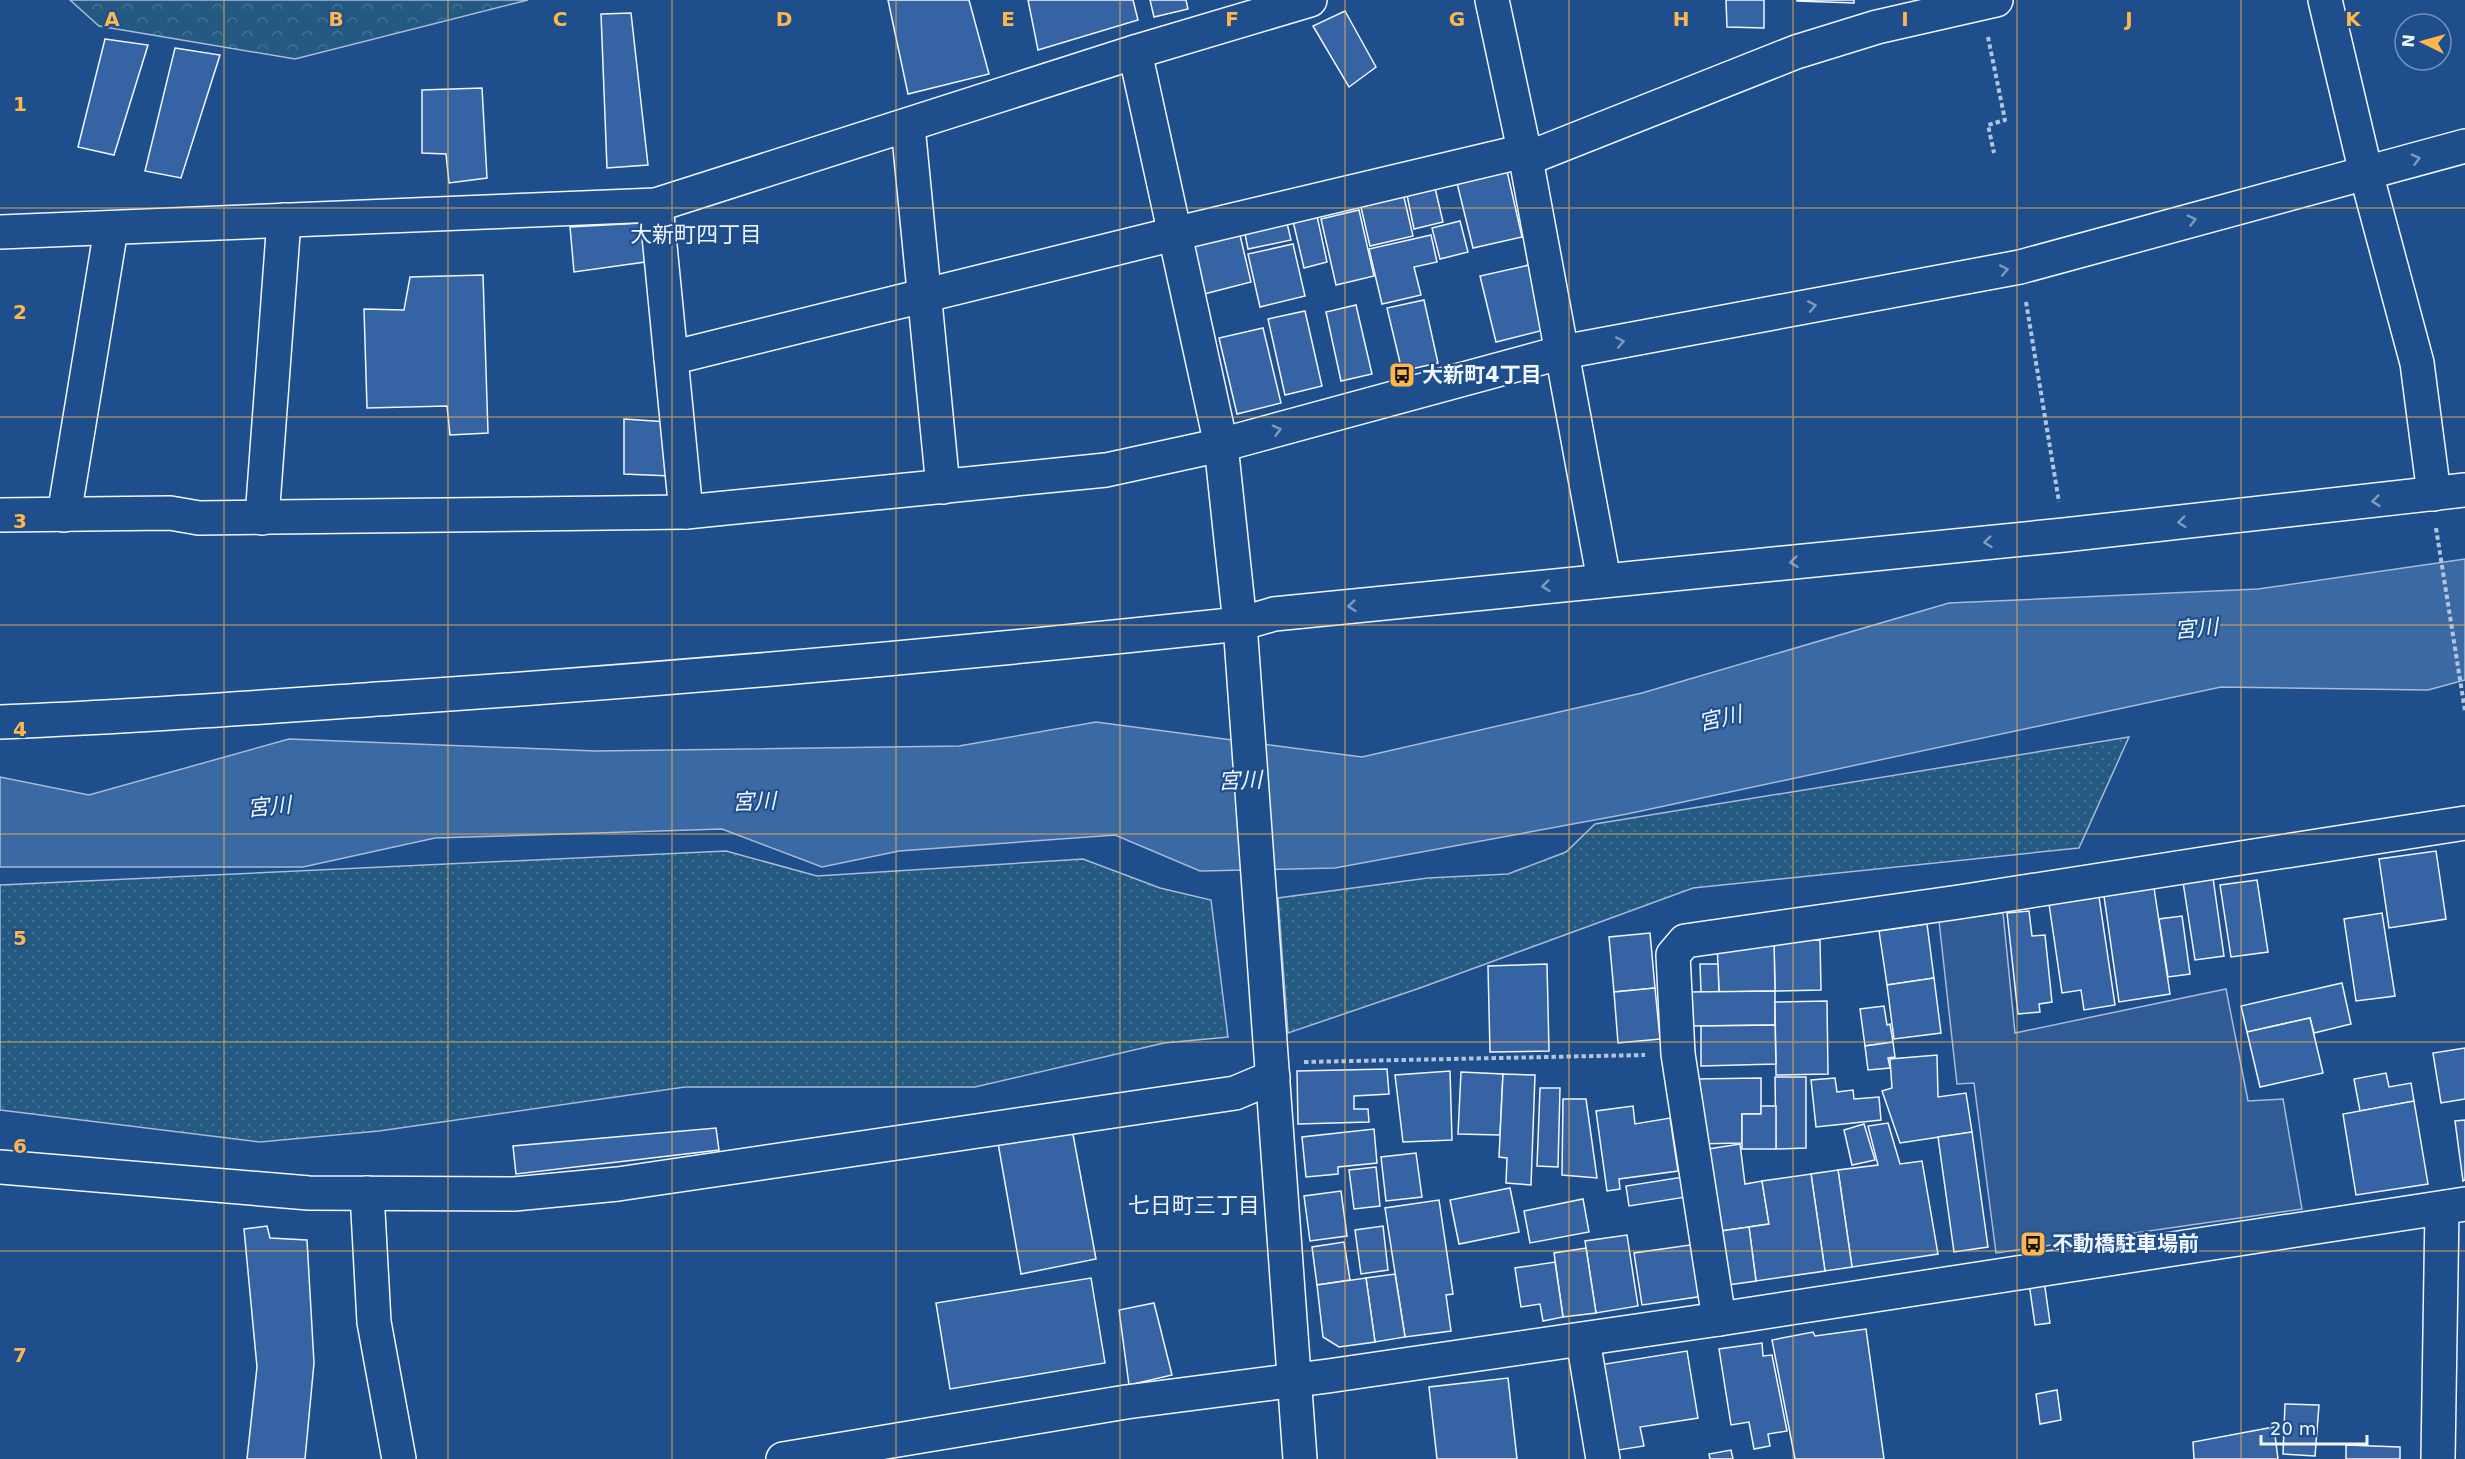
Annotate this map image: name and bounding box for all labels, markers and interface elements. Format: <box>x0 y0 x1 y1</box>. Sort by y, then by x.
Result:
text: A <box>104 7 120 31</box>
text: B <box>328 7 344 31</box>
text: C <box>553 7 567 31</box>
text: D <box>776 7 792 31</box>
text: E <box>1001 7 1015 31</box>
text: F <box>1225 7 1239 31</box>
text: G <box>1449 7 1465 31</box>
text: H <box>1673 7 1689 31</box>
text: I <box>1901 7 1909 31</box>
text: J <box>2123 7 2133 31</box>
text: K <box>2345 7 2362 31</box>
north arrow <box>2393 12 2453 72</box>
text: N <box>2399 33 2419 48</box>
text: 1 <box>13 92 27 116</box>
one-way arrow <box>2410 154 2420 167</box>
one-way arrow <box>2187 215 2197 228</box>
district label: 大新町四丁目 <box>630 222 762 247</box>
one-way arrow <box>1998 264 2008 277</box>
text: 2 <box>13 300 27 324</box>
one-way arrow <box>1807 300 1817 313</box>
one-way arrow <box>1615 336 1625 349</box>
bus stop icon: 大新町4丁目 <box>1387 360 1417 390</box>
place label: 大新町4丁目 <box>1422 363 1542 387</box>
one-way arrow <box>1272 424 1282 437</box>
one-way arrow <box>2371 494 2380 507</box>
text: 3 <box>13 509 27 533</box>
one-way arrow <box>2177 515 2187 528</box>
one-way arrow <box>1983 536 1993 548</box>
one-way arrow <box>1789 555 1799 568</box>
one-way arrow <box>1541 579 1550 592</box>
one-way arrow <box>1347 599 1356 612</box>
water label: 宮川 <box>2173 614 2221 643</box>
water label: 宮川 <box>1696 701 1746 736</box>
text: 4 <box>13 717 27 741</box>
water label: 宮川 <box>1218 767 1264 794</box>
water label: 宮川 <box>732 788 778 815</box>
water label: 宮川 <box>246 792 294 821</box>
text: 5 <box>13 926 27 950</box>
text: 6 <box>13 1134 27 1158</box>
district label: 七日町三丁目 <box>1128 1193 1260 1218</box>
bus stop icon: 不動橋駐車場前 <box>2018 1229 2048 1259</box>
place label: 不動橋駐車場前 <box>2052 1232 2199 1256</box>
text: 7 <box>13 1343 27 1367</box>
scale bar <box>2261 1408 2368 1446</box>
text: 20 m <box>2270 1418 2316 1439</box>

